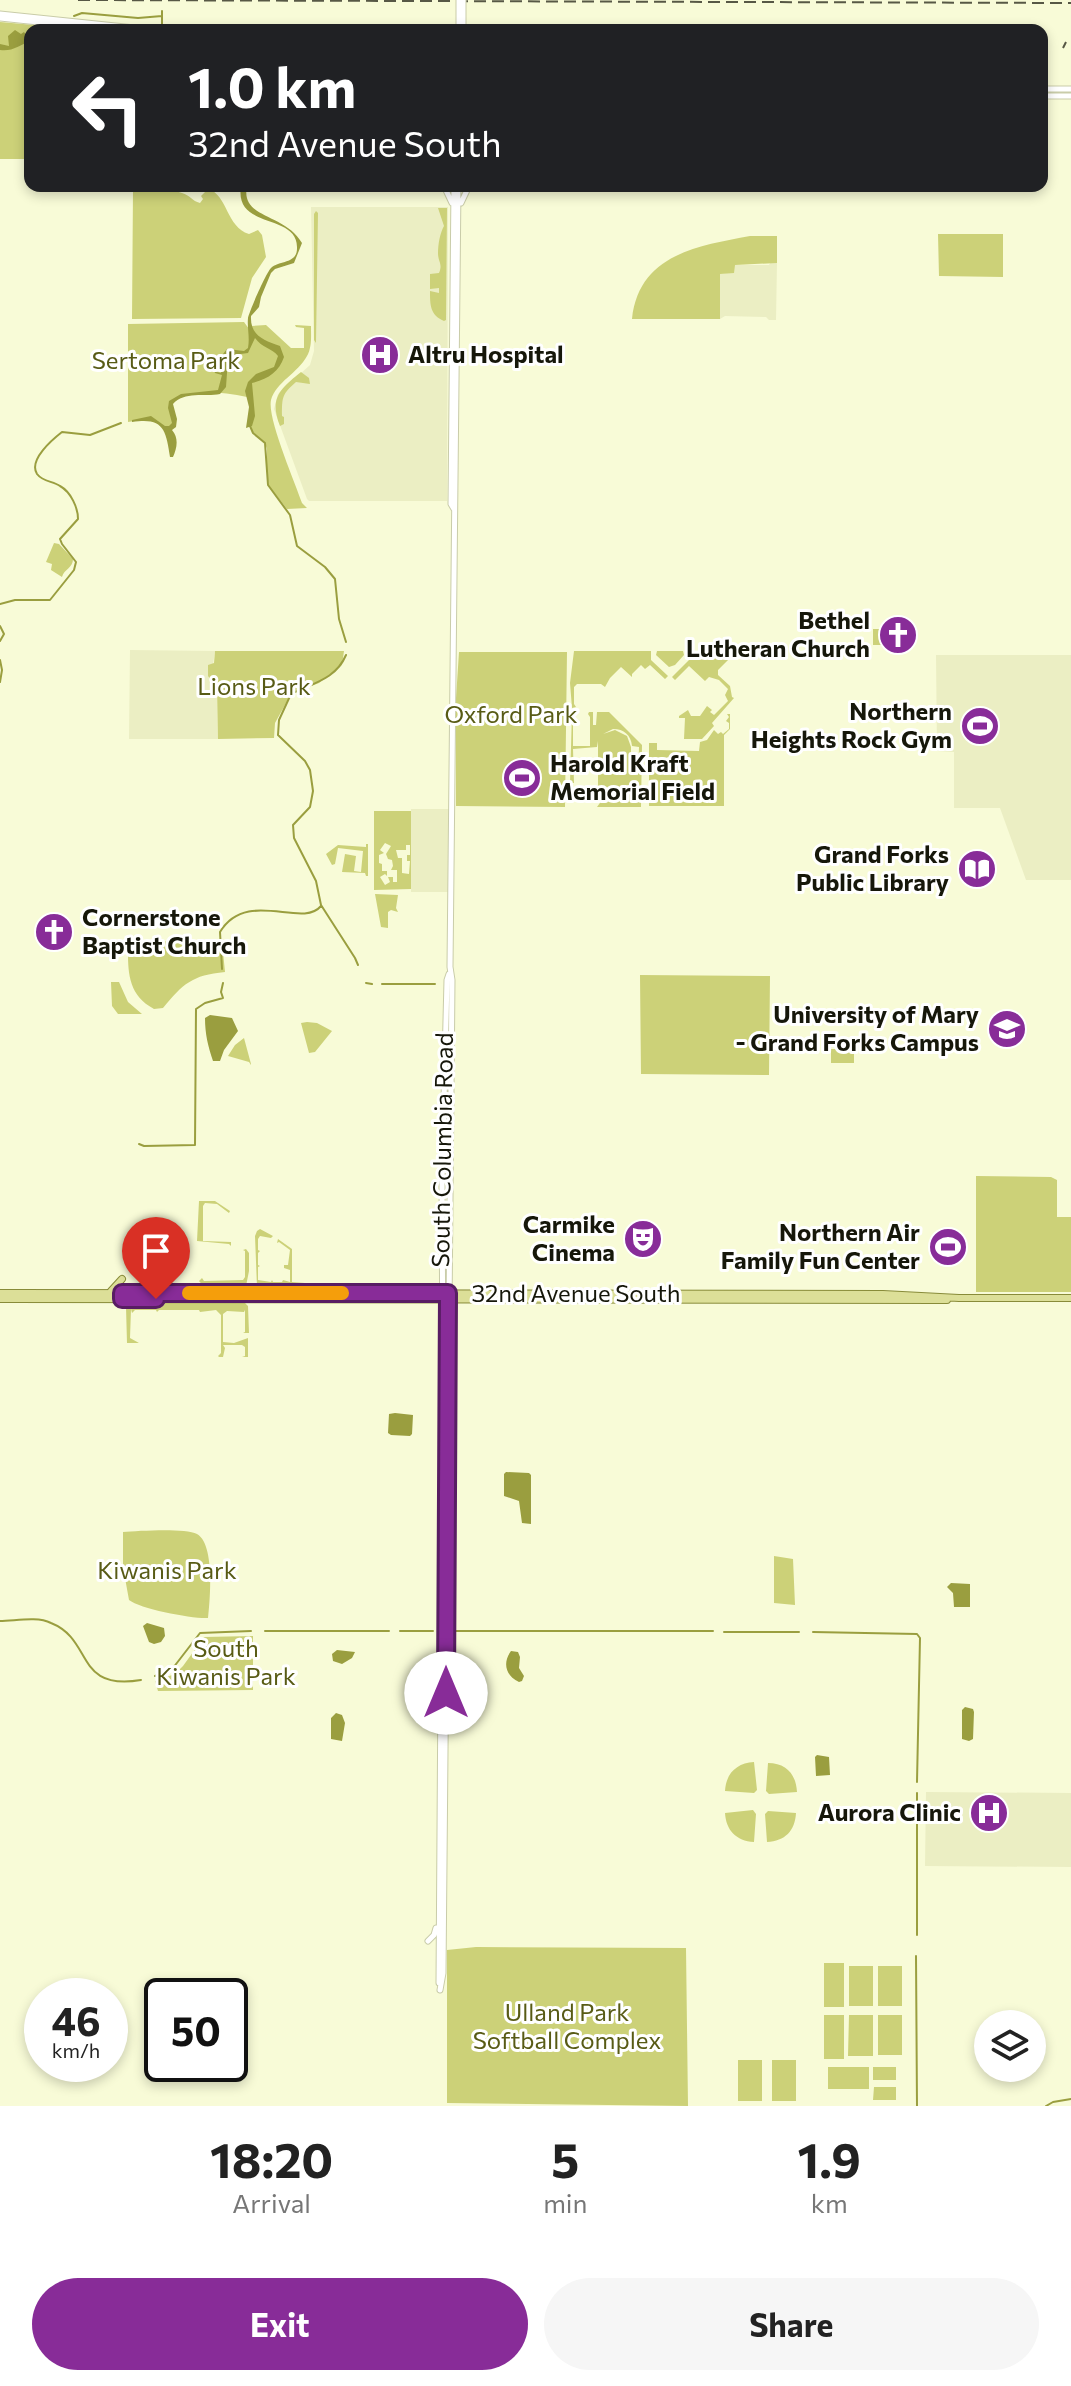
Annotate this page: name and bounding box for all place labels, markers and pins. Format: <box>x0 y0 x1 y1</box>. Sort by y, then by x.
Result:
hospital icon: Altru Hospital <box>359 334 401 376</box>
place label: Altru Hospital <box>408 339 564 368</box>
place label: Bethel Lutheran Church <box>686 605 870 662</box>
church icon: Bethel Lutheran Church <box>877 614 919 656</box>
place label: Northern Heights Rock Gym <box>751 696 952 753</box>
sports icon: Northern Heights Rock Gym <box>959 705 1001 747</box>
place label: Harold Kraft Memorial Field <box>550 748 715 805</box>
sports icon: Harold Kraft Memorial Field <box>501 757 543 799</box>
place label: Grand Forks Public Library <box>796 839 949 896</box>
library icon: Grand Forks Public Library <box>956 848 998 890</box>
place label: Cornerstone Baptist Church <box>82 902 246 959</box>
church icon: Cornerstone Baptist Church <box>33 911 75 953</box>
place label: University of Mary - Grand Forks Campus <box>735 999 979 1056</box>
school or university icon: University of Mary - Grand Forks Campus <box>986 1008 1028 1050</box>
place label: Carmike Cinema <box>523 1209 615 1266</box>
pin <box>122 1217 190 1299</box>
place label: Northern Air Family Fun Center <box>721 1217 920 1274</box>
theatre icon: Carmike Cinema <box>622 1218 664 1260</box>
sports icon: Northern Air Family Fun Center <box>927 1226 969 1268</box>
hospital icon: Aurora Clinic <box>968 1792 1010 1834</box>
place label: Aurora Clinic <box>818 1797 961 1826</box>

